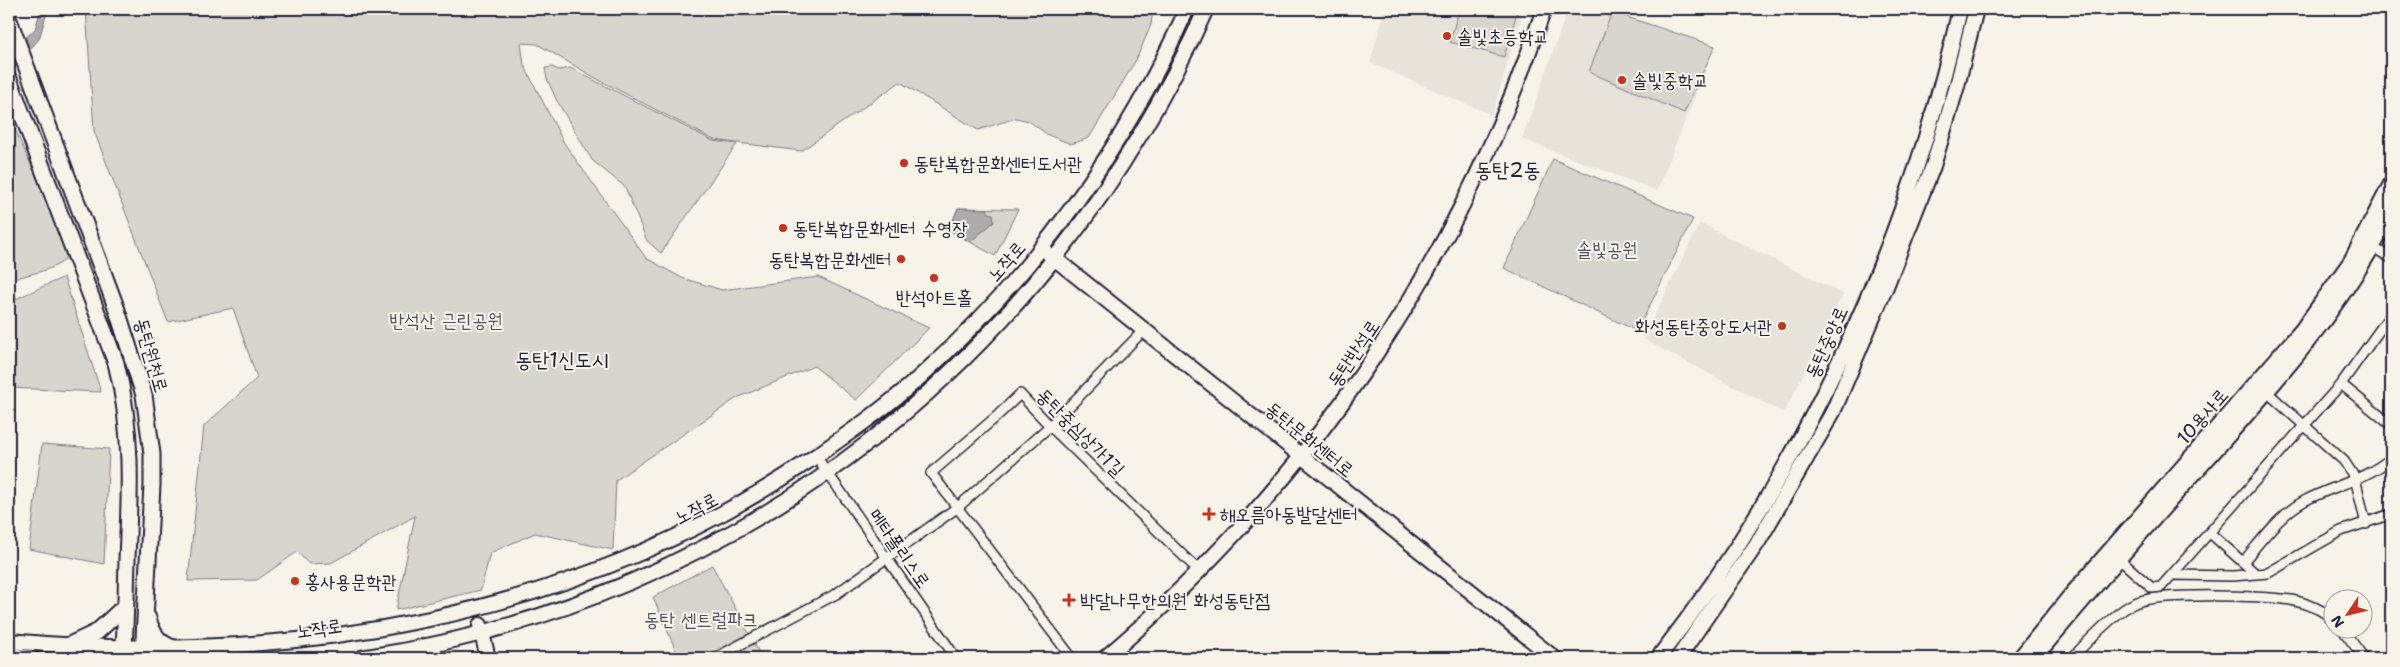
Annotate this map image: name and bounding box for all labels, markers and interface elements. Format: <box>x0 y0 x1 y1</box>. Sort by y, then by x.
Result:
place label: 솔빛초등학교 <box>1457 24 1549 49</box>
marker: 솔빛초등학교 <box>1441 30 1453 42</box>
place label: 솔빛중학교 <box>1632 68 1708 93</box>
marker: 솔빛중학교 <box>1616 74 1628 86</box>
place label: 동탄복합문화센터도서관 <box>914 151 1082 176</box>
district label: 동탄2동 <box>1475 156 1541 184</box>
marker: 동탄복합문화센터도서관 <box>898 157 910 169</box>
place label: 동탄복합문화센터 수영장 <box>793 216 968 241</box>
marker: 동탄복합문화센터 수영장 <box>777 222 789 234</box>
street label: 노작로 <box>982 236 1031 287</box>
park label: 솔빛공원 <box>1576 237 1638 262</box>
place label: 동탄복합문화센터 <box>769 247 891 272</box>
marker: 동탄복합문화센터 <box>895 253 907 265</box>
marker: 반석아트홀 <box>928 272 940 284</box>
place label: 반석아트홀 <box>896 285 972 310</box>
street label: 동탄중앙로 <box>1799 302 1853 382</box>
park label: 반석산 근린공원 <box>389 308 503 333</box>
place label: 화성동탄중앙도서관 <box>1634 314 1772 339</box>
street label: 동탄원천로 <box>129 315 174 395</box>
street label: 동탄반석로 <box>1322 315 1385 392</box>
marker: 화성동탄중앙도서관 <box>1776 320 1788 332</box>
district label: 동탄1신도시 <box>515 346 609 374</box>
street label: 동탄중심상가1길 <box>1031 383 1130 482</box>
street label: 10용사로 <box>2171 383 2234 450</box>
street label: 동탄문화센터로 <box>1260 396 1359 483</box>
street label: 노작로 <box>670 487 722 530</box>
place label: 해오름아동발달센터 <box>1220 502 1358 527</box>
street label: 메타폴리스로 <box>863 504 936 593</box>
marker: 해오름아동발달센터 <box>1202 507 1216 521</box>
place label: 홍사용문학관 <box>305 569 397 594</box>
marker: 홍사용문학관 <box>289 575 301 587</box>
place label: 박달나무한의원 화성동탄점 <box>1080 588 1270 613</box>
north arrow <box>2322 590 2372 640</box>
marker: 박달나무한의원 화성동탄점 <box>1062 593 1076 607</box>
park label: 동탄 센트럴파크 <box>644 607 758 632</box>
text: N <box>2327 612 2348 631</box>
street label: 노작로 <box>295 613 344 644</box>

